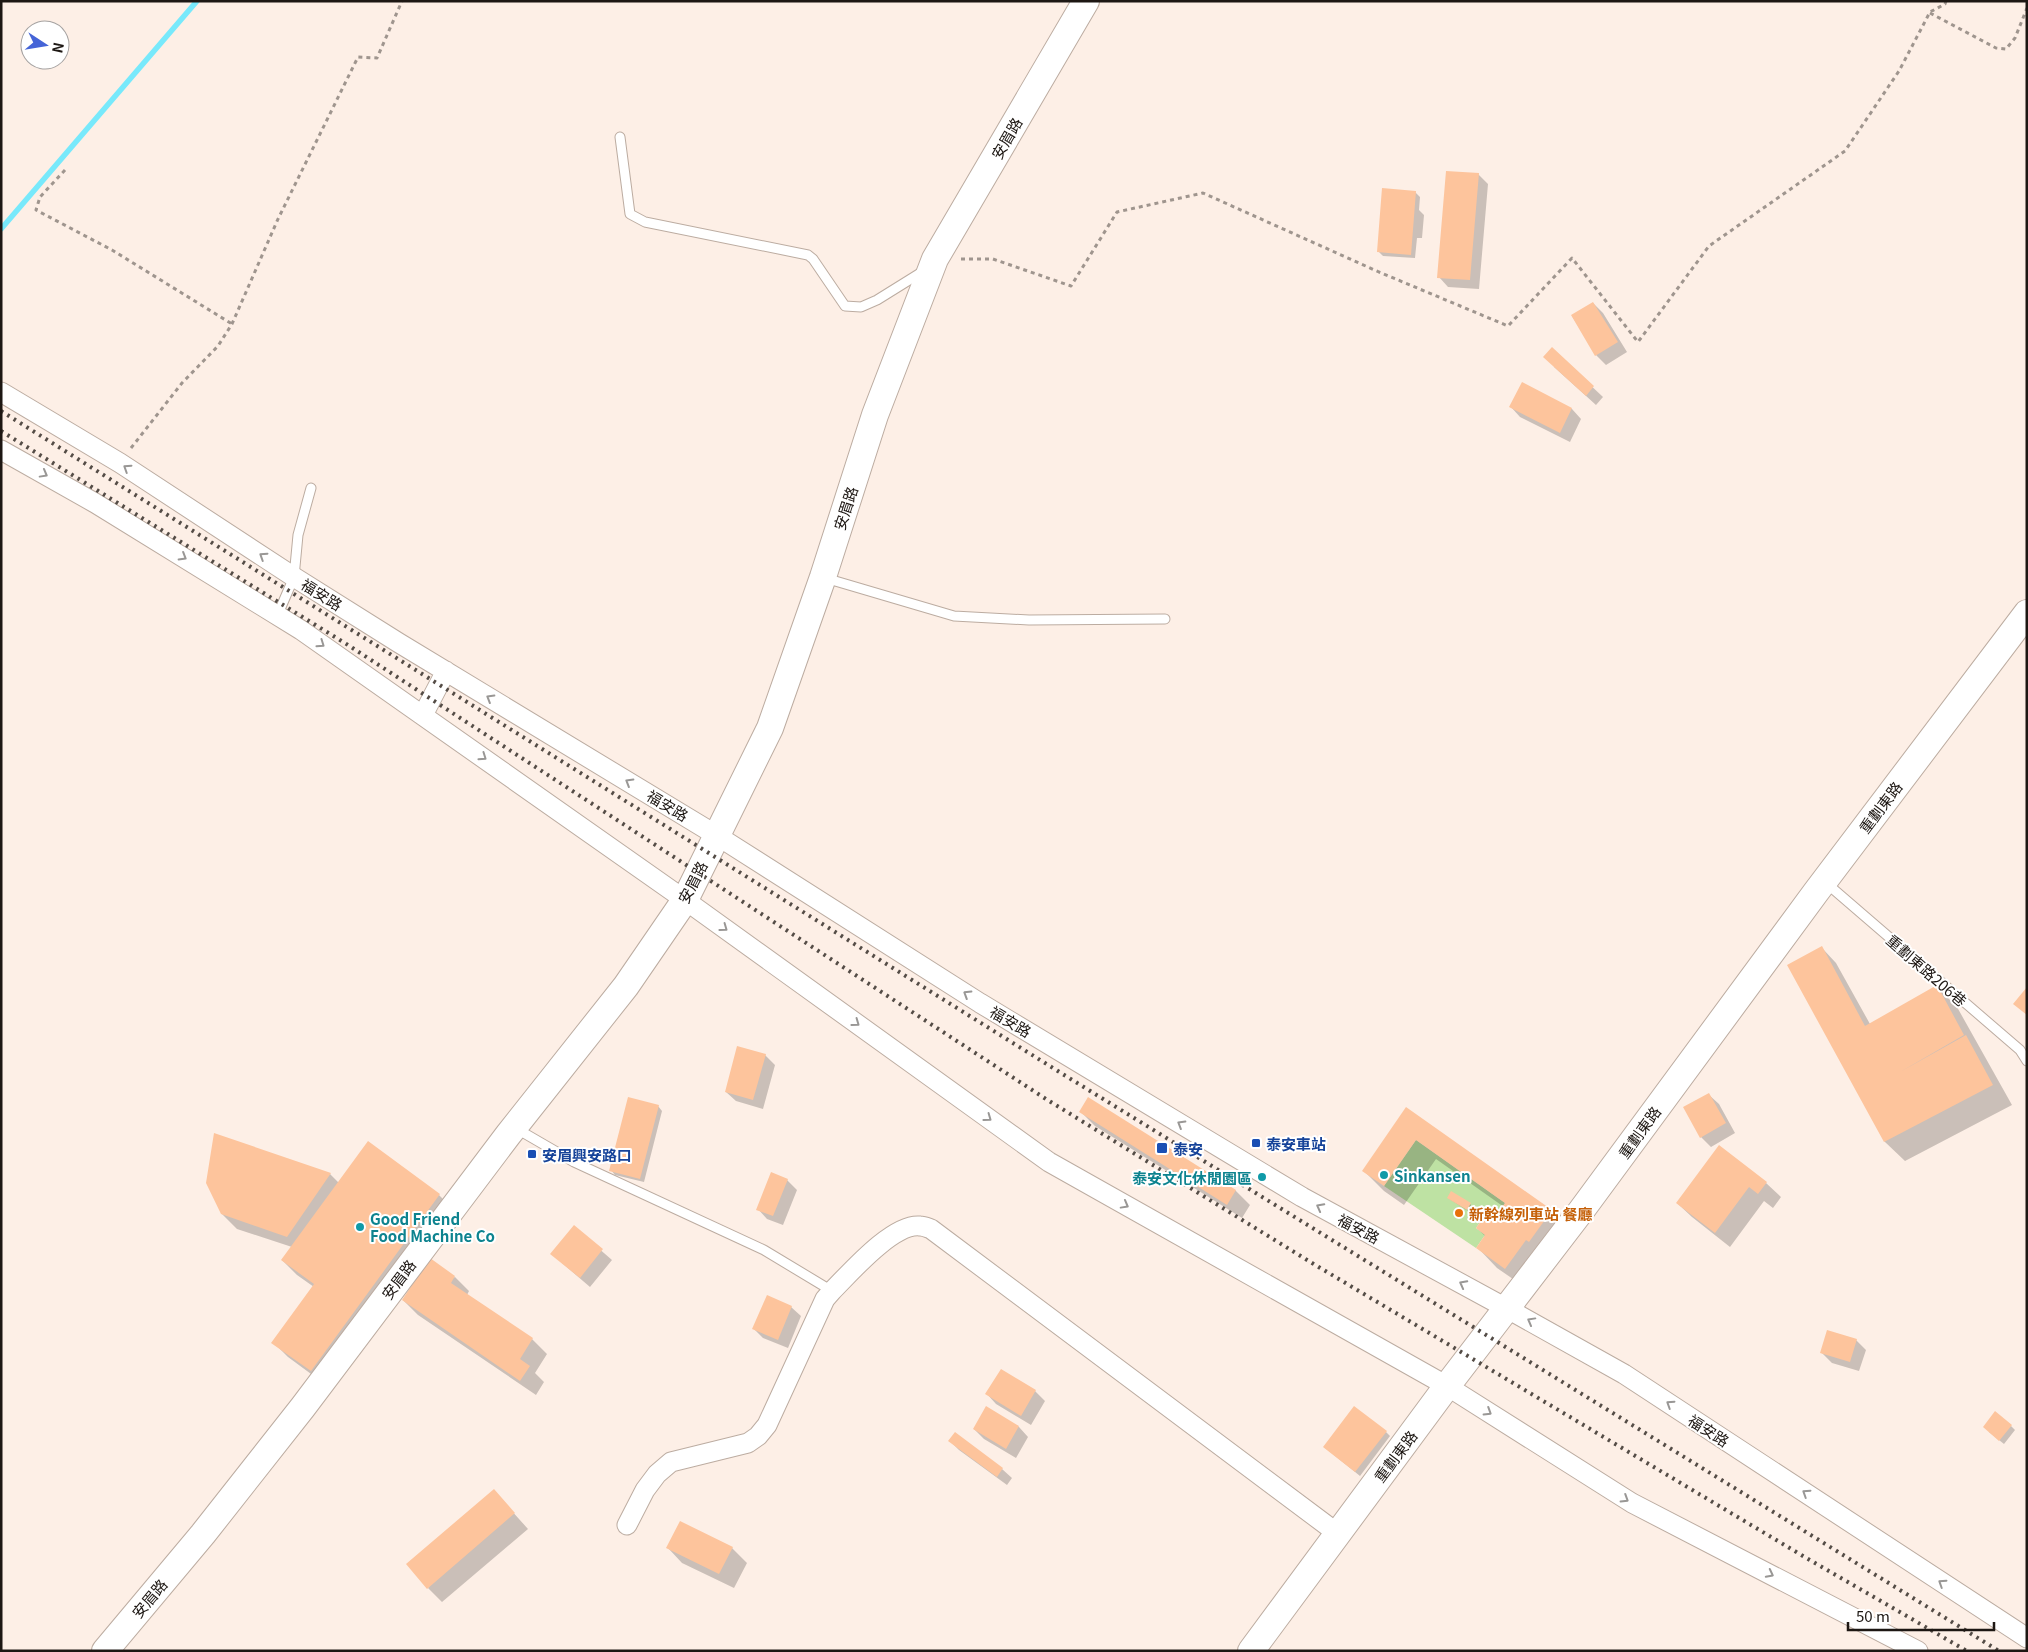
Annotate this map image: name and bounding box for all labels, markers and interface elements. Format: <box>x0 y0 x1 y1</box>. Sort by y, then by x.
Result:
north arrow <box>20 20 70 70</box>
text: N <box>48 41 70 55</box>
street label: 安眉路 <box>986 113 1026 163</box>
one-way arrow <box>123 464 132 474</box>
one-way arrow <box>38 468 47 478</box>
street label: 安眉路 <box>828 483 862 533</box>
one-way arrow <box>178 551 187 561</box>
one-way arrow <box>259 553 268 563</box>
street label: 福安路 <box>297 573 347 615</box>
one-way arrow <box>315 638 325 647</box>
one-way arrow <box>487 694 496 704</box>
one-way arrow <box>477 751 486 760</box>
street label: 重劃東路 <box>1854 777 1906 837</box>
one-way arrow <box>626 779 635 788</box>
street label: 福安路 <box>643 784 693 826</box>
street label: 安眉路 <box>672 857 712 907</box>
one-way arrow <box>719 922 728 931</box>
street label: 重劃東路206巷 <box>1882 929 1972 1011</box>
one-way arrow <box>963 991 972 1001</box>
street label: 福安路 <box>986 1000 1036 1042</box>
one-way arrow <box>850 1017 860 1026</box>
street label: 重劃東路 <box>1613 1102 1665 1162</box>
one-way arrow <box>982 1112 992 1121</box>
one-way arrow <box>1177 1120 1186 1130</box>
place label: 泰安車站 <box>1266 1133 1326 1154</box>
marker: 泰安車站 <box>1250 1137 1262 1149</box>
place label: 泰安 <box>1173 1138 1203 1159</box>
marker: 泰安 <box>1155 1141 1169 1155</box>
place label: 安眉興安路口 <box>542 1144 632 1165</box>
marker: 安眉興安路口 <box>526 1148 538 1160</box>
place label: Sinkansen <box>1394 1165 1471 1186</box>
place label: 泰安文化休閒園區 <box>1132 1167 1252 1188</box>
marker: Sinkansen <box>1378 1169 1390 1181</box>
marker: 泰安文化休閒園區 <box>1256 1171 1268 1183</box>
one-way arrow <box>1120 1199 1129 1209</box>
one-way arrow <box>1317 1203 1326 1213</box>
place label: 新幹線列車站 餐廳 <box>1469 1203 1592 1224</box>
marker: 新幹線列車站 餐廳 <box>1453 1207 1465 1219</box>
place label: Good Friend Food Machine Co <box>370 1208 495 1246</box>
street label: 福安路 <box>1334 1208 1384 1248</box>
marker: Good Friend Food Machine Co <box>354 1221 366 1233</box>
street label: 安眉路 <box>376 1255 420 1303</box>
one-way arrow <box>1460 1281 1469 1291</box>
one-way arrow <box>1527 1318 1536 1328</box>
one-way arrow <box>1666 1401 1676 1410</box>
one-way arrow <box>1483 1406 1492 1416</box>
street label: 福安路 <box>1684 1409 1734 1451</box>
street label: 重劃東路 <box>1369 1426 1421 1486</box>
one-way arrow <box>1802 1490 1811 1500</box>
one-way arrow <box>1620 1493 1629 1503</box>
one-way arrow <box>1764 1568 1773 1578</box>
street label: 安眉路 <box>126 1574 172 1622</box>
one-way arrow <box>1938 1580 1947 1589</box>
scale bar <box>1848 1600 1994 1632</box>
text: 50 m <box>1856 1605 1890 1626</box>

